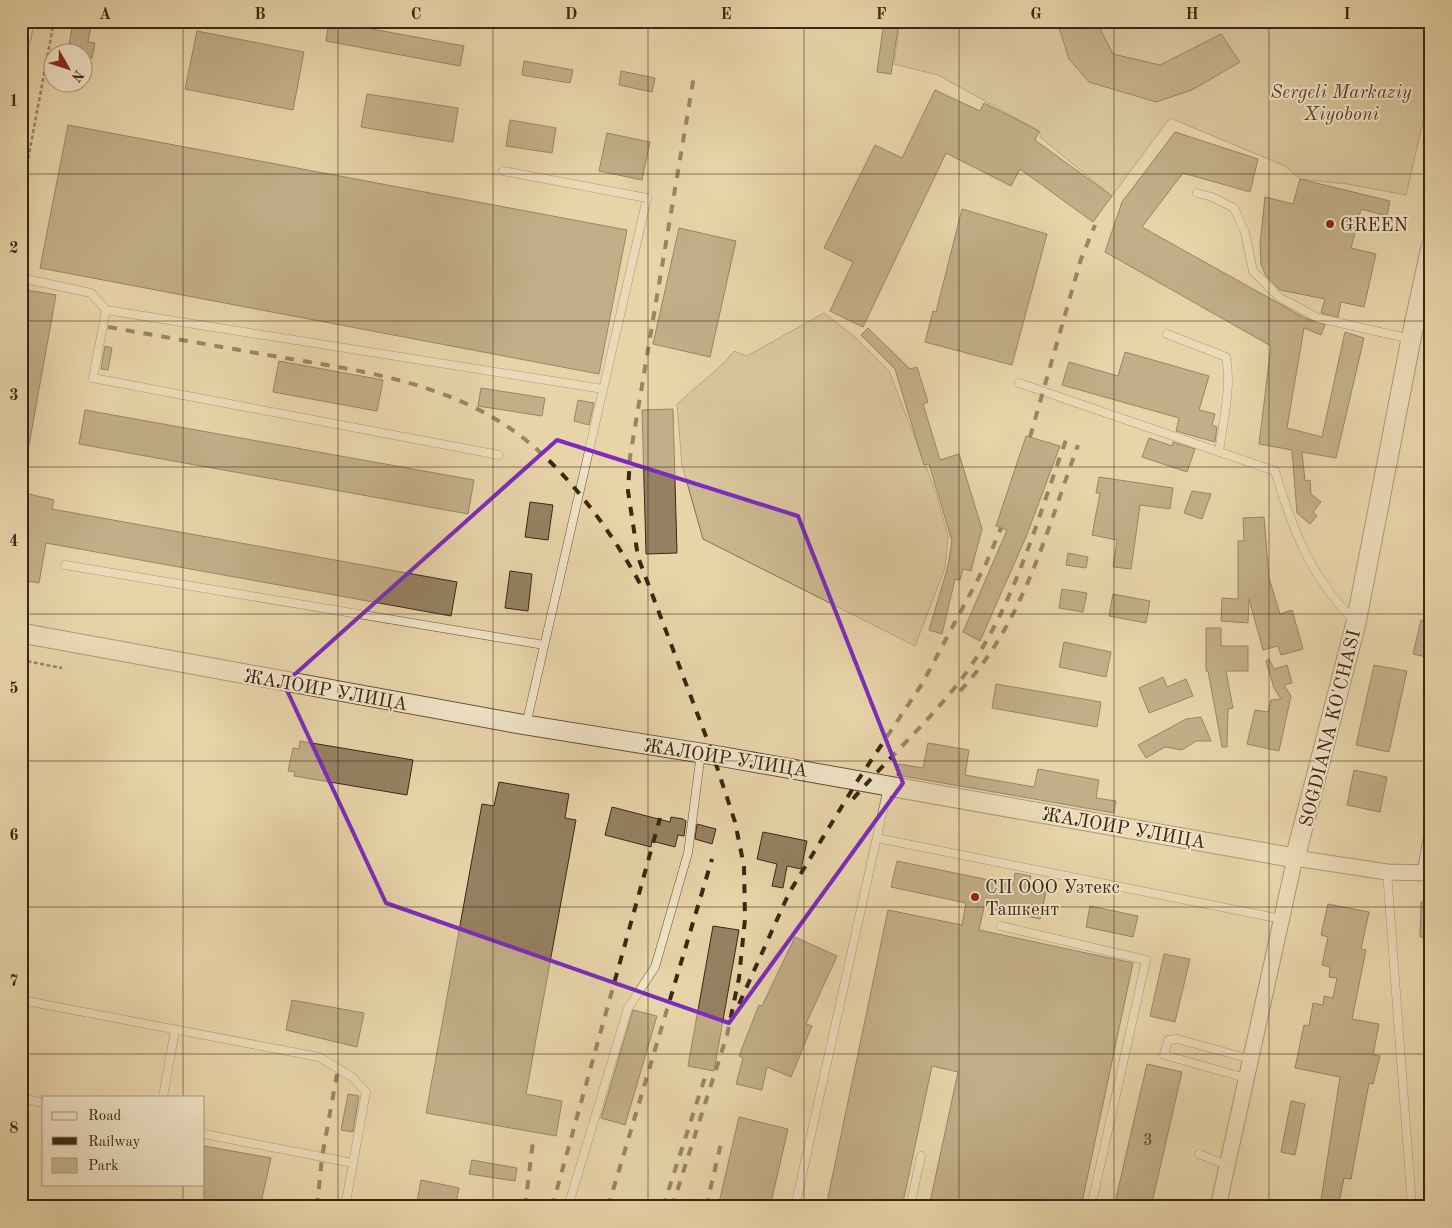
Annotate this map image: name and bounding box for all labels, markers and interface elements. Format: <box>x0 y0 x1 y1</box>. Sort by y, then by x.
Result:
text: A <box>99 7 111 23</box>
text: B <box>254 7 266 23</box>
text: C <box>411 7 421 23</box>
text: D <box>565 7 577 23</box>
text: E <box>720 7 732 23</box>
text: F <box>876 7 887 23</box>
text: G <box>1030 7 1042 23</box>
text: H <box>1185 7 1199 23</box>
text: I <box>1343 7 1351 23</box>
north arrow <box>42 42 92 92</box>
text: N <box>68 67 86 84</box>
park label: Sergeli Markaziy Xiyoboni <box>1270 84 1412 125</box>
text: 1 <box>9 94 19 110</box>
place label: GREEN <box>1340 217 1409 236</box>
marker: GREEN <box>1324 218 1336 230</box>
text: 2 <box>9 241 19 257</box>
text: 3 <box>9 388 19 404</box>
text: 4 <box>9 534 19 550</box>
street label: SOGDIANA KO'CHASI <box>1298 628 1365 829</box>
street label: ЖАЛОИР УЛИЦА <box>242 668 409 715</box>
text: 5 <box>9 681 19 697</box>
street label: ЖАЛОИР УЛИЦА <box>642 737 809 782</box>
street label: ЖАЛОИР УЛИЦА <box>1040 806 1207 853</box>
text: 6 <box>9 828 19 844</box>
place label: СП ООО Узтекс Ташкент <box>985 879 1120 920</box>
marker: СП ООО Узтекс Ташкент <box>969 891 981 903</box>
text: 7 <box>9 974 19 990</box>
legend <box>42 1096 205 1186</box>
text: Road <box>88 1109 122 1124</box>
text: 8 <box>9 1121 19 1137</box>
house number: 3 <box>1143 1133 1153 1149</box>
text: Railway <box>88 1135 141 1150</box>
text: Park <box>88 1159 119 1174</box>

